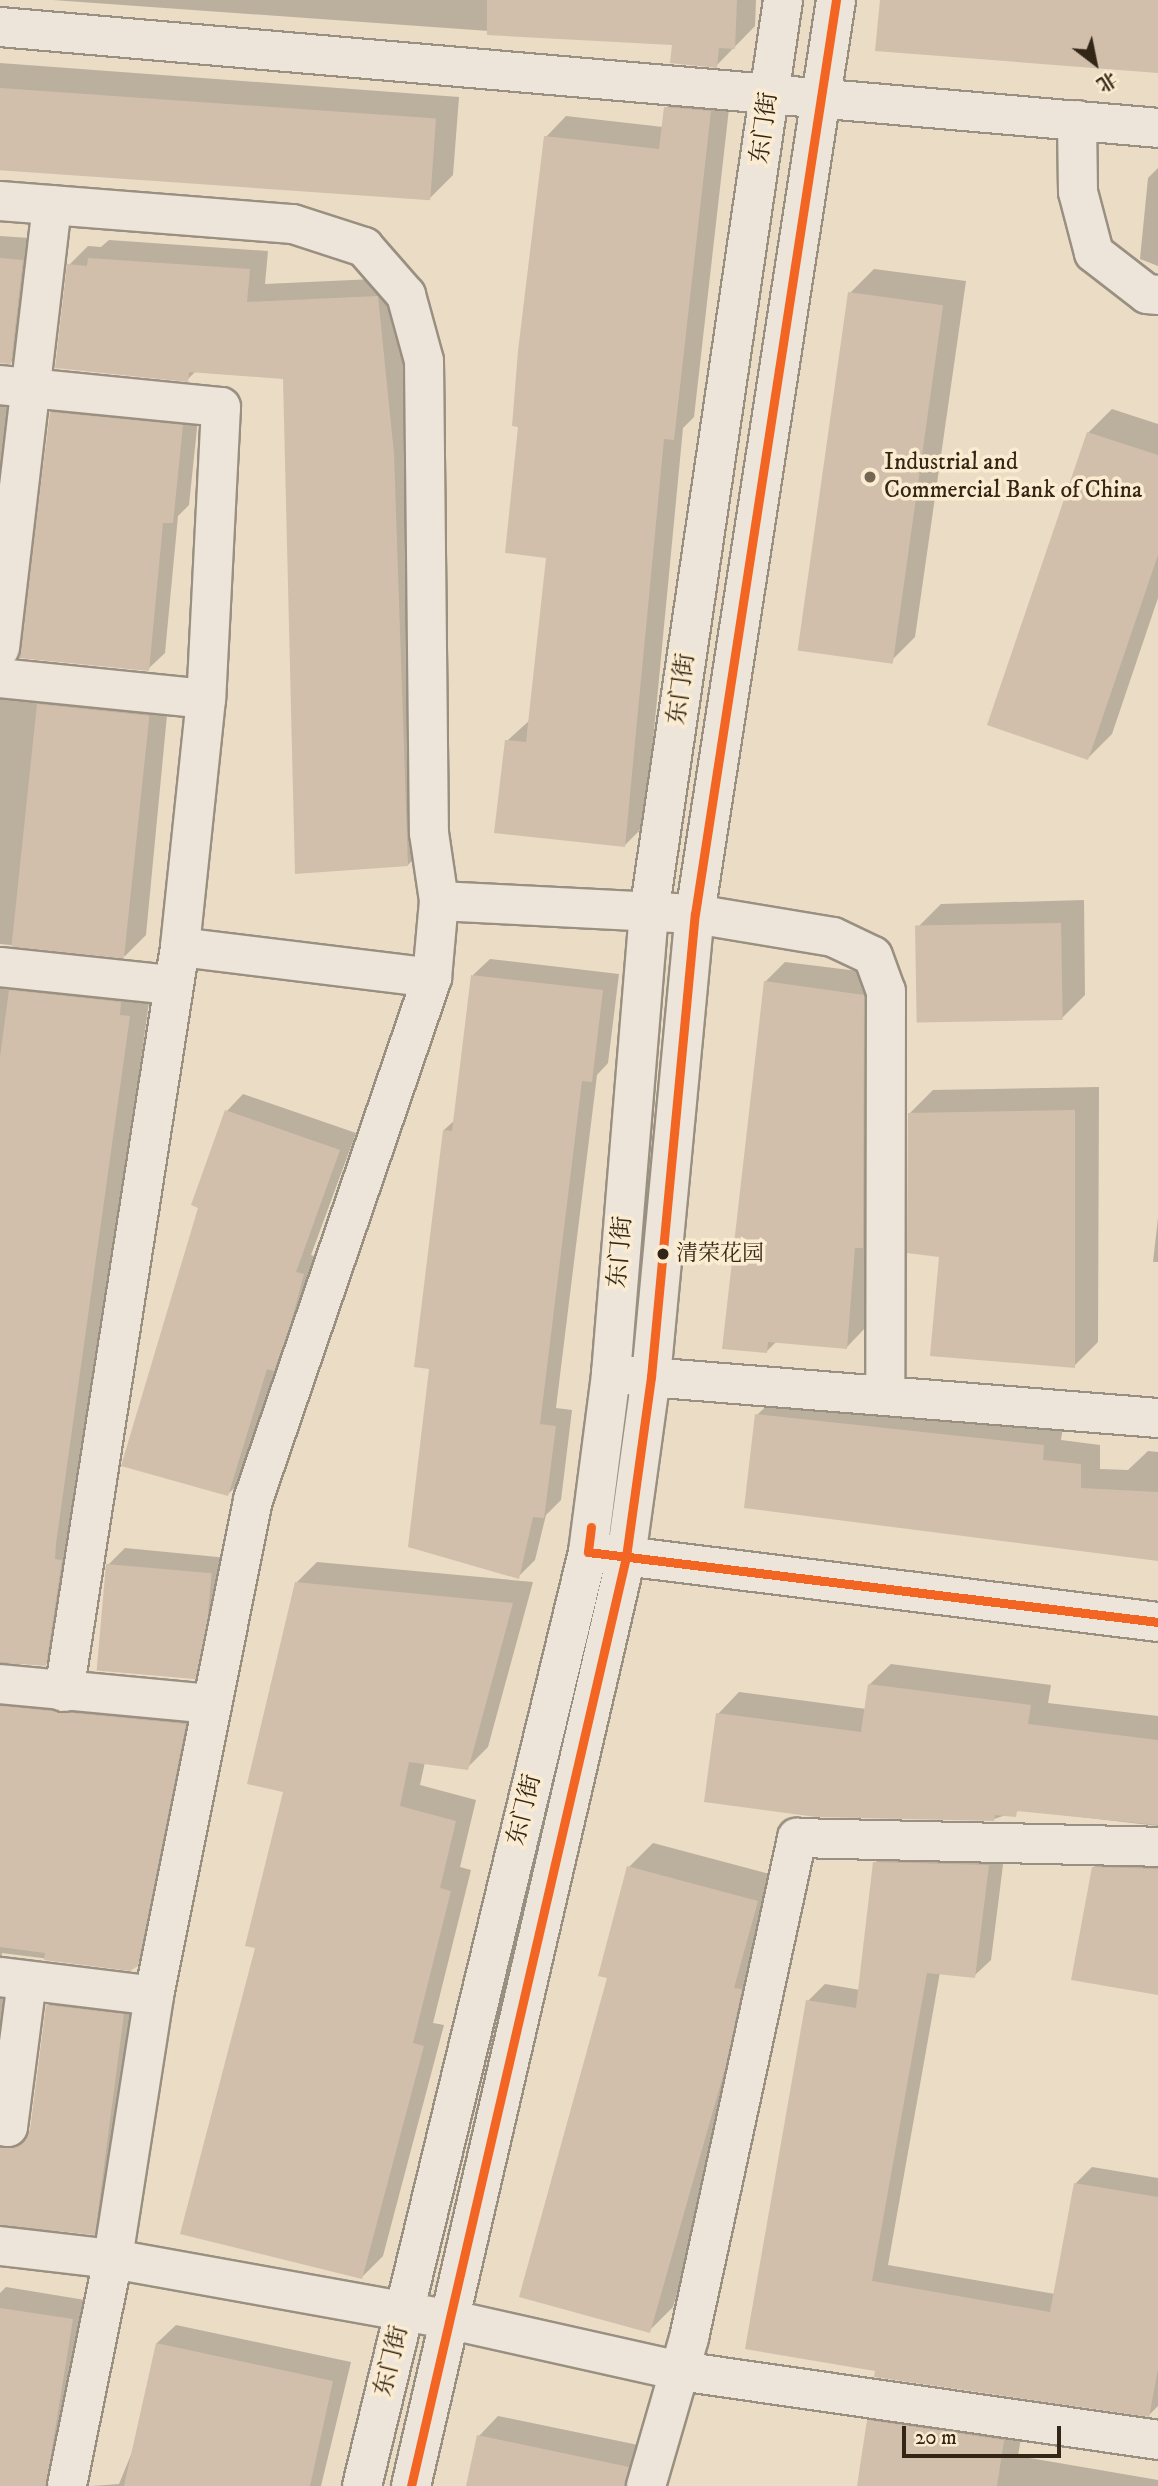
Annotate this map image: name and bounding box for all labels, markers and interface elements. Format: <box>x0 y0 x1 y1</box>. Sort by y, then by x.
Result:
north arrow <box>1060 28 1130 98</box>
text: 北 <box>1092 66 1121 96</box>
street label: 东门街 <box>746 90 784 166</box>
place label: Industrial and Commercial Bank of China <box>884 449 1142 505</box>
marker: Industrial and Commercial Bank of China <box>862 469 878 485</box>
street label: 东门街 <box>663 651 701 727</box>
street label: 东门街 <box>604 1215 638 1289</box>
place label: 清荣花园 <box>676 1241 764 1267</box>
marker: 清荣花园 <box>656 1247 670 1261</box>
street label: 东门街 <box>502 1772 548 1848</box>
street label: 东门街 <box>369 2323 415 2399</box>
scale bar <box>906 2412 1065 2456</box>
text: 20 m <box>915 2425 957 2451</box>

